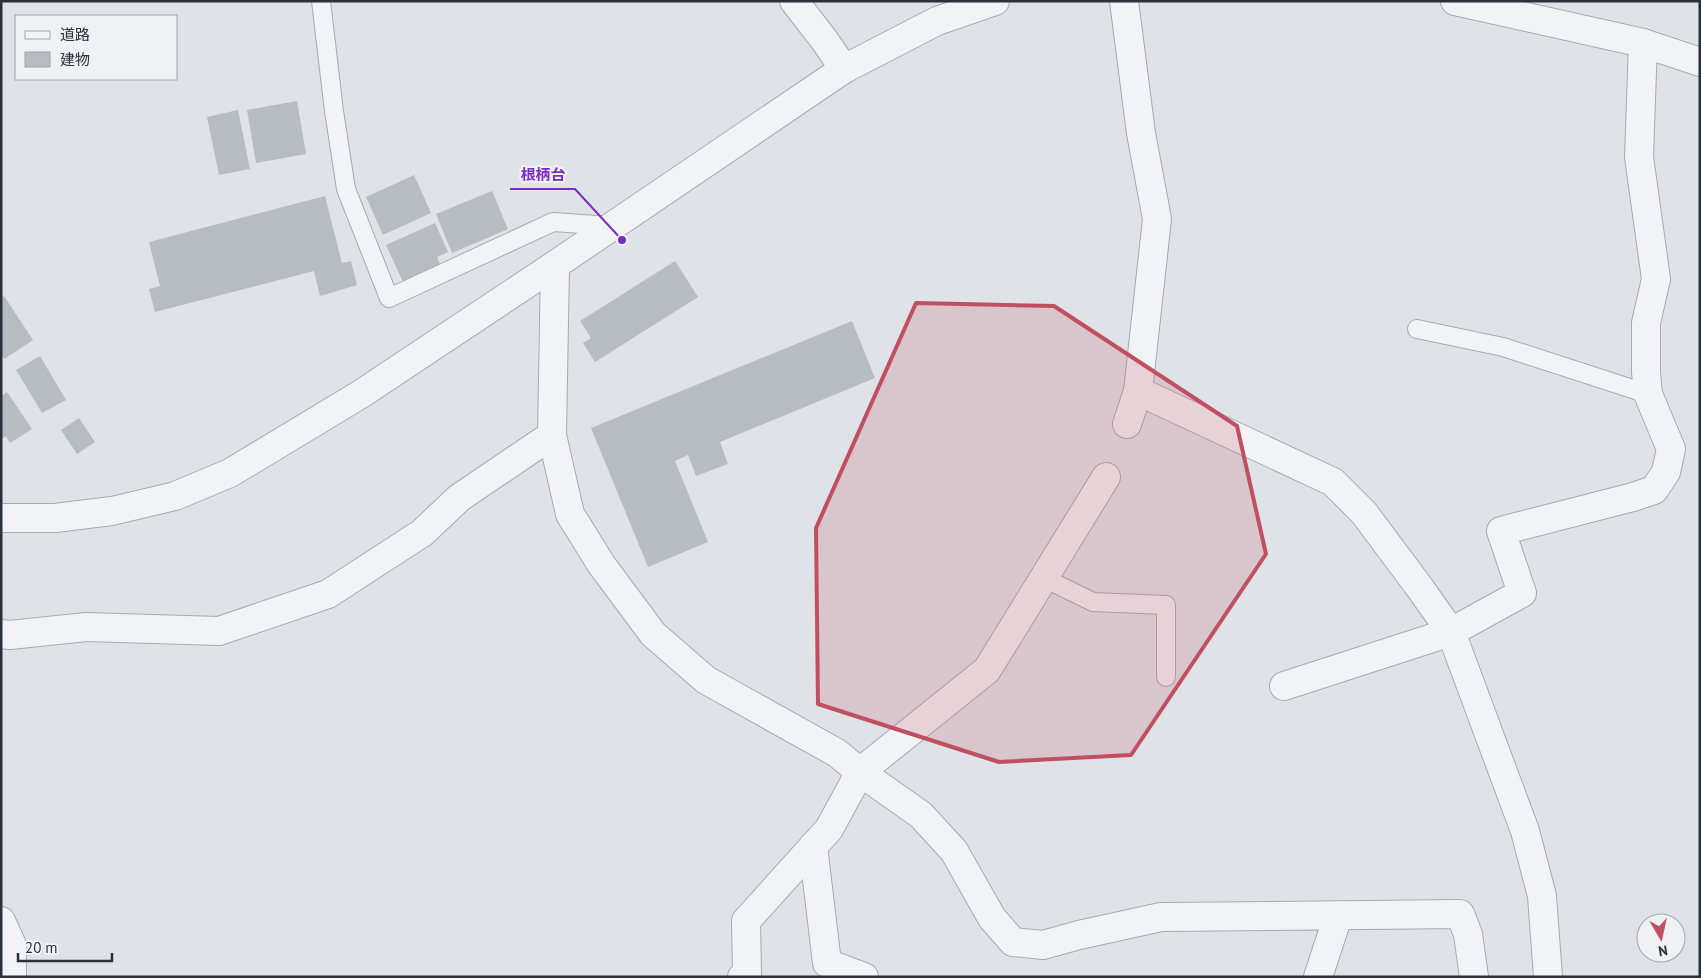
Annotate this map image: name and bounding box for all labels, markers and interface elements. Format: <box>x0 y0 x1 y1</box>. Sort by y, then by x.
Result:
legend <box>15 15 178 80</box>
text: 道路 <box>60 25 90 44</box>
text: 建物 <box>60 50 90 69</box>
callout: 根柄台 <box>510 159 575 189</box>
text: 根柄台 <box>520 165 566 184</box>
north arrow <box>1636 913 1686 963</box>
scale bar <box>18 930 111 962</box>
text: 20 m <box>25 938 58 957</box>
text: N <box>1657 941 1669 960</box>

